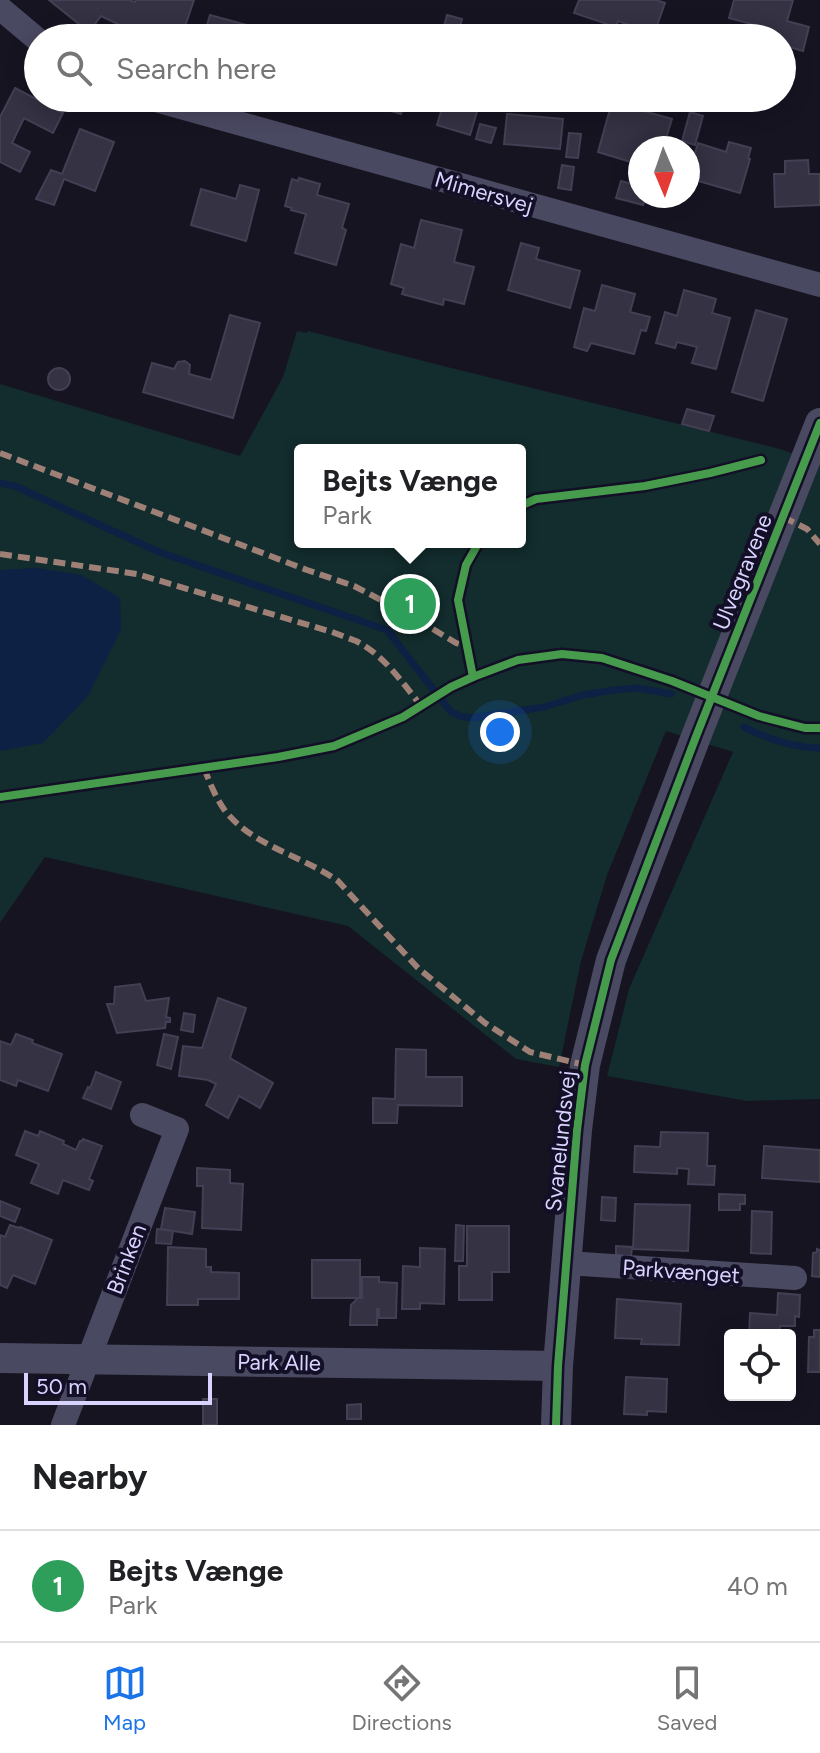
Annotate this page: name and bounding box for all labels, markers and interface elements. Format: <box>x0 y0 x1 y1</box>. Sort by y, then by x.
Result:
search box <box>24 24 796 112</box>
icon: search <box>52 46 96 90</box>
text: Search here <box>116 50 276 87</box>
north arrow <box>628 136 700 208</box>
street label: Mimersvej <box>431 166 536 219</box>
popup <box>294 444 526 548</box>
text: Bejts Vænge <box>322 462 498 499</box>
text: Park <box>322 499 372 531</box>
street label: Ulvegravene <box>707 510 778 634</box>
pin: 1 <box>384 574 436 634</box>
your location <box>480 712 520 752</box>
street label: Svanelundsvej <box>540 1069 581 1213</box>
street label: Brinken <box>101 1220 152 1298</box>
street label: Parkvænget <box>621 1254 741 1289</box>
map controls <box>724 1329 796 1401</box>
button: locate <box>724 1329 796 1401</box>
street label: Park Alle <box>237 1348 321 1377</box>
scale bar <box>24 1369 212 1405</box>
text: 50 m <box>36 1373 87 1400</box>
text: Nearby <box>32 1457 147 1498</box>
text: Bejts Vænge <box>108 1552 283 1589</box>
text: 1 <box>53 1570 63 1602</box>
text: 40 m <box>727 1570 788 1602</box>
text: Park <box>108 1589 157 1621</box>
tab: Map <box>103 1661 147 1736</box>
tab: Directions <box>352 1661 452 1736</box>
tab: Saved <box>657 1661 717 1736</box>

